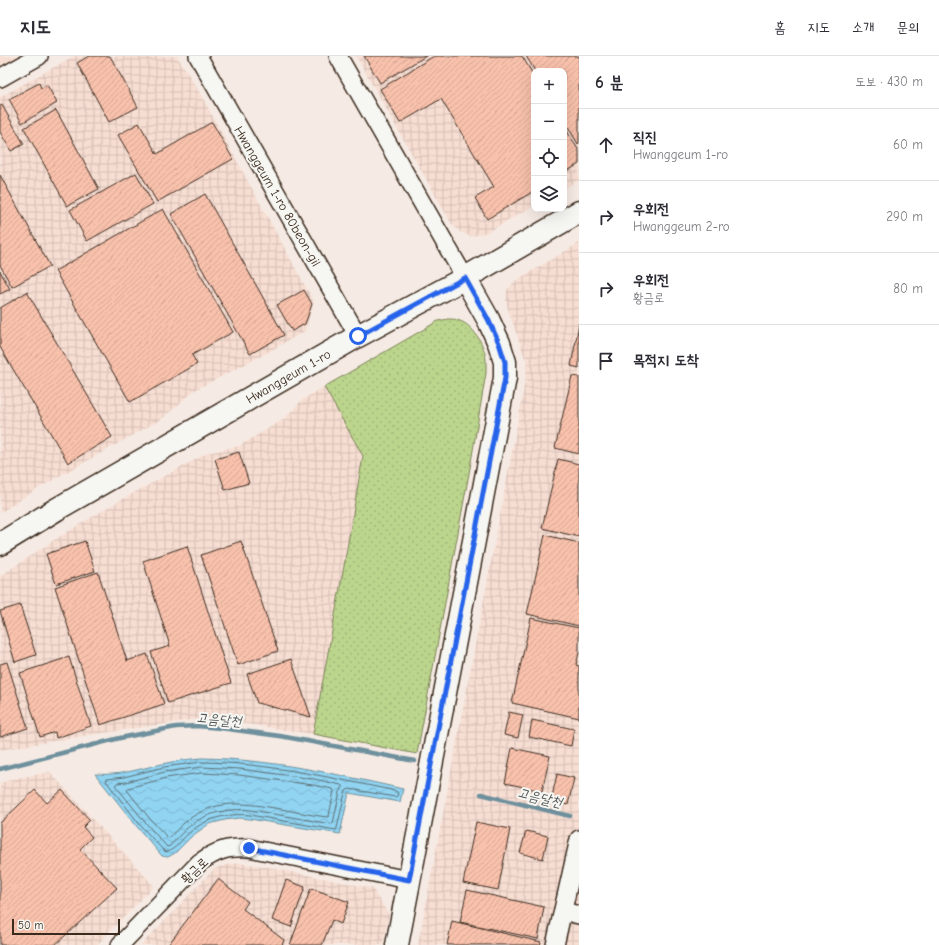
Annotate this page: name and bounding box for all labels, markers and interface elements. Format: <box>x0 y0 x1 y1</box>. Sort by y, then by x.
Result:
text: 지도 <box>20 16 51 38</box>
text: 홈 <box>774 19 785 36</box>
text: 지도 <box>807 19 830 36</box>
text: 소개 <box>852 19 874 36</box>
text: 문의 <box>896 19 919 36</box>
map controls <box>531 68 567 212</box>
button: + <box>531 68 567 104</box>
text: 6 분 <box>595 73 624 92</box>
text: 도보 · 430 m <box>855 74 923 89</box>
button: − <box>531 104 567 140</box>
street label: Hwanggeum 1-ro 80beon-gil <box>231 123 324 269</box>
text: 직진 <box>633 128 657 146</box>
icon: ahead <box>595 134 617 156</box>
text: 60 m <box>893 137 923 152</box>
button: locate <box>531 140 567 176</box>
text: Hwanggeum 1-ro <box>633 147 728 162</box>
button: layers <box>531 176 567 212</box>
text: 우회전 <box>633 200 669 218</box>
icon: right <box>595 206 617 228</box>
text: 290 m <box>886 209 923 224</box>
text: Hwanggeum 2-ro <box>633 219 730 234</box>
text: 우회전 <box>633 271 669 289</box>
icon: right <box>595 278 617 300</box>
text: 80 m <box>893 281 923 296</box>
text: 황금로 <box>633 290 664 305</box>
route start <box>349 327 367 345</box>
street label: Hwanggeum 1-ro <box>243 346 333 407</box>
icon: arrive <box>595 350 617 372</box>
text: 목적지 도착 <box>633 351 699 369</box>
water label: 고음달천 <box>196 709 244 730</box>
water label: 고음달천 <box>516 784 565 812</box>
route end <box>240 839 258 857</box>
street label: 황금로 <box>178 854 211 887</box>
scale bar <box>12 917 120 936</box>
text: 50 m <box>18 919 43 932</box>

